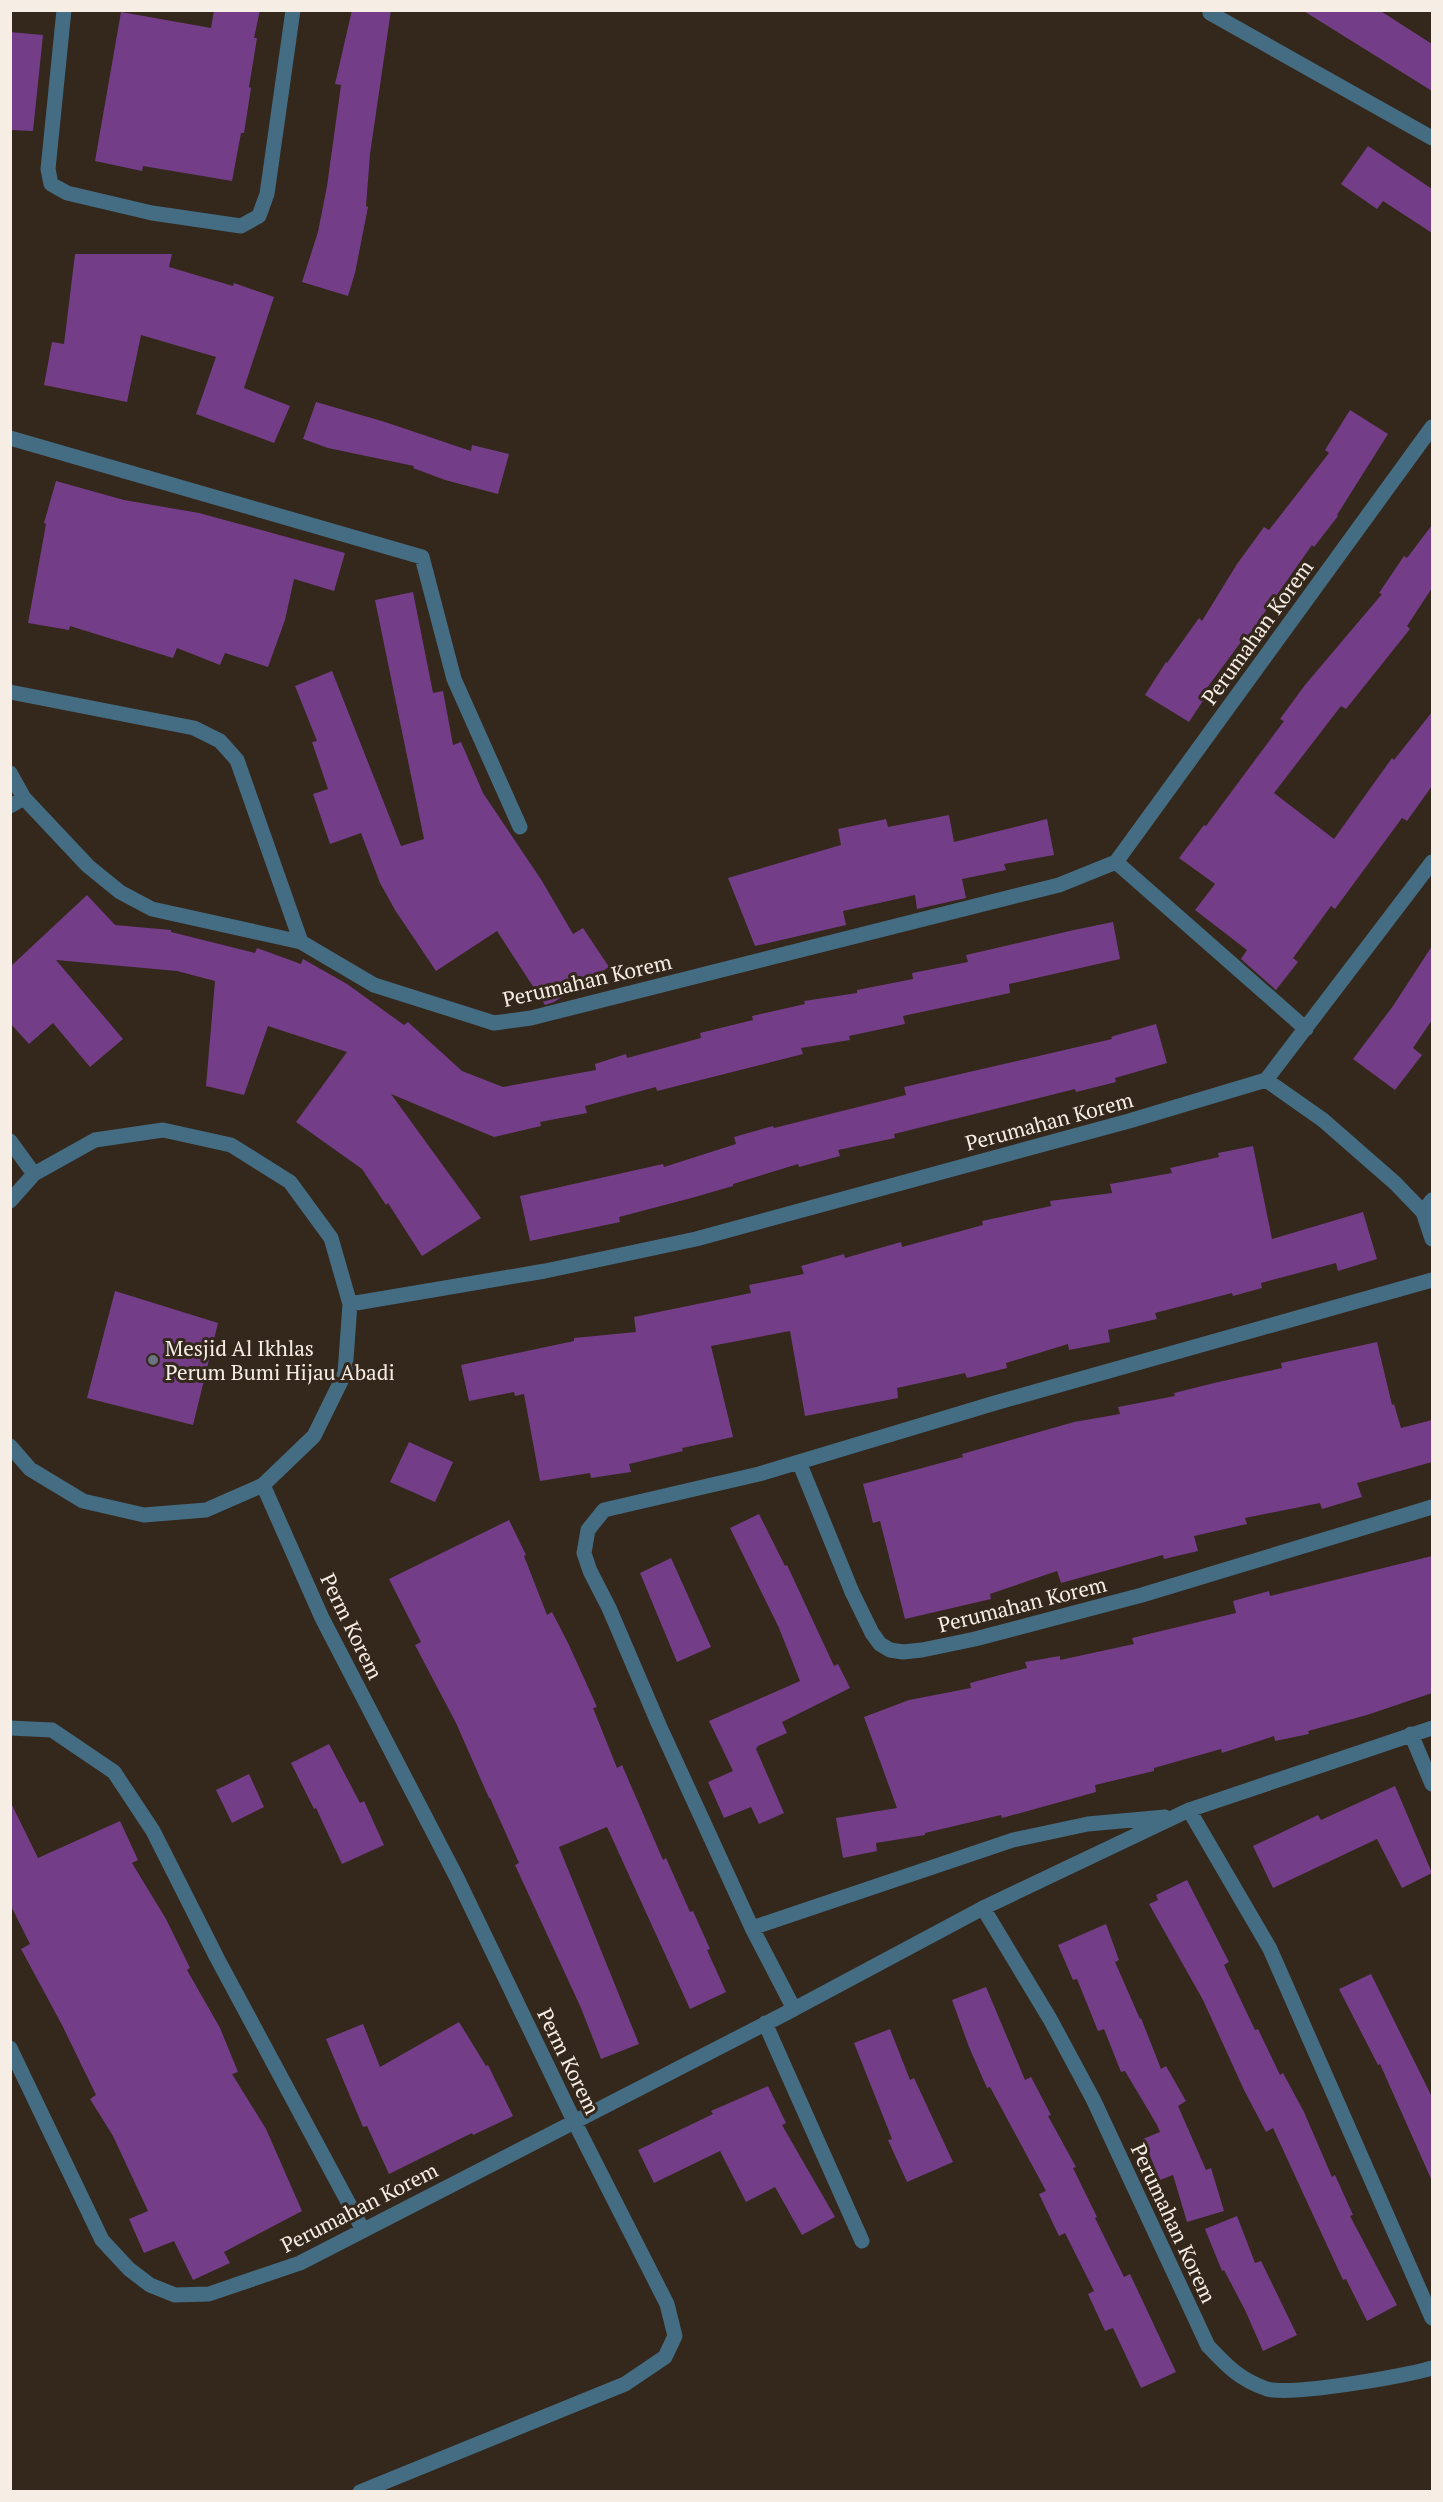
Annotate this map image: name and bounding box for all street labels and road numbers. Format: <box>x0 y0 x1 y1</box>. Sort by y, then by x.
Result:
street label: Perumahan Korem <box>1195 554 1319 710</box>
street label: Perumahan Korem <box>500 947 674 1013</box>
street label: Perumahan Korem <box>962 1085 1136 1157</box>
street label: Perm Korem <box>314 1568 390 1684</box>
street label: Perumahan Korem <box>935 1570 1109 1638</box>
street label: Perm Korem <box>531 2003 607 2119</box>
street label: Perumahan Korem <box>1125 2139 1223 2307</box>
street label: Perumahan Korem <box>276 2155 442 2259</box>

